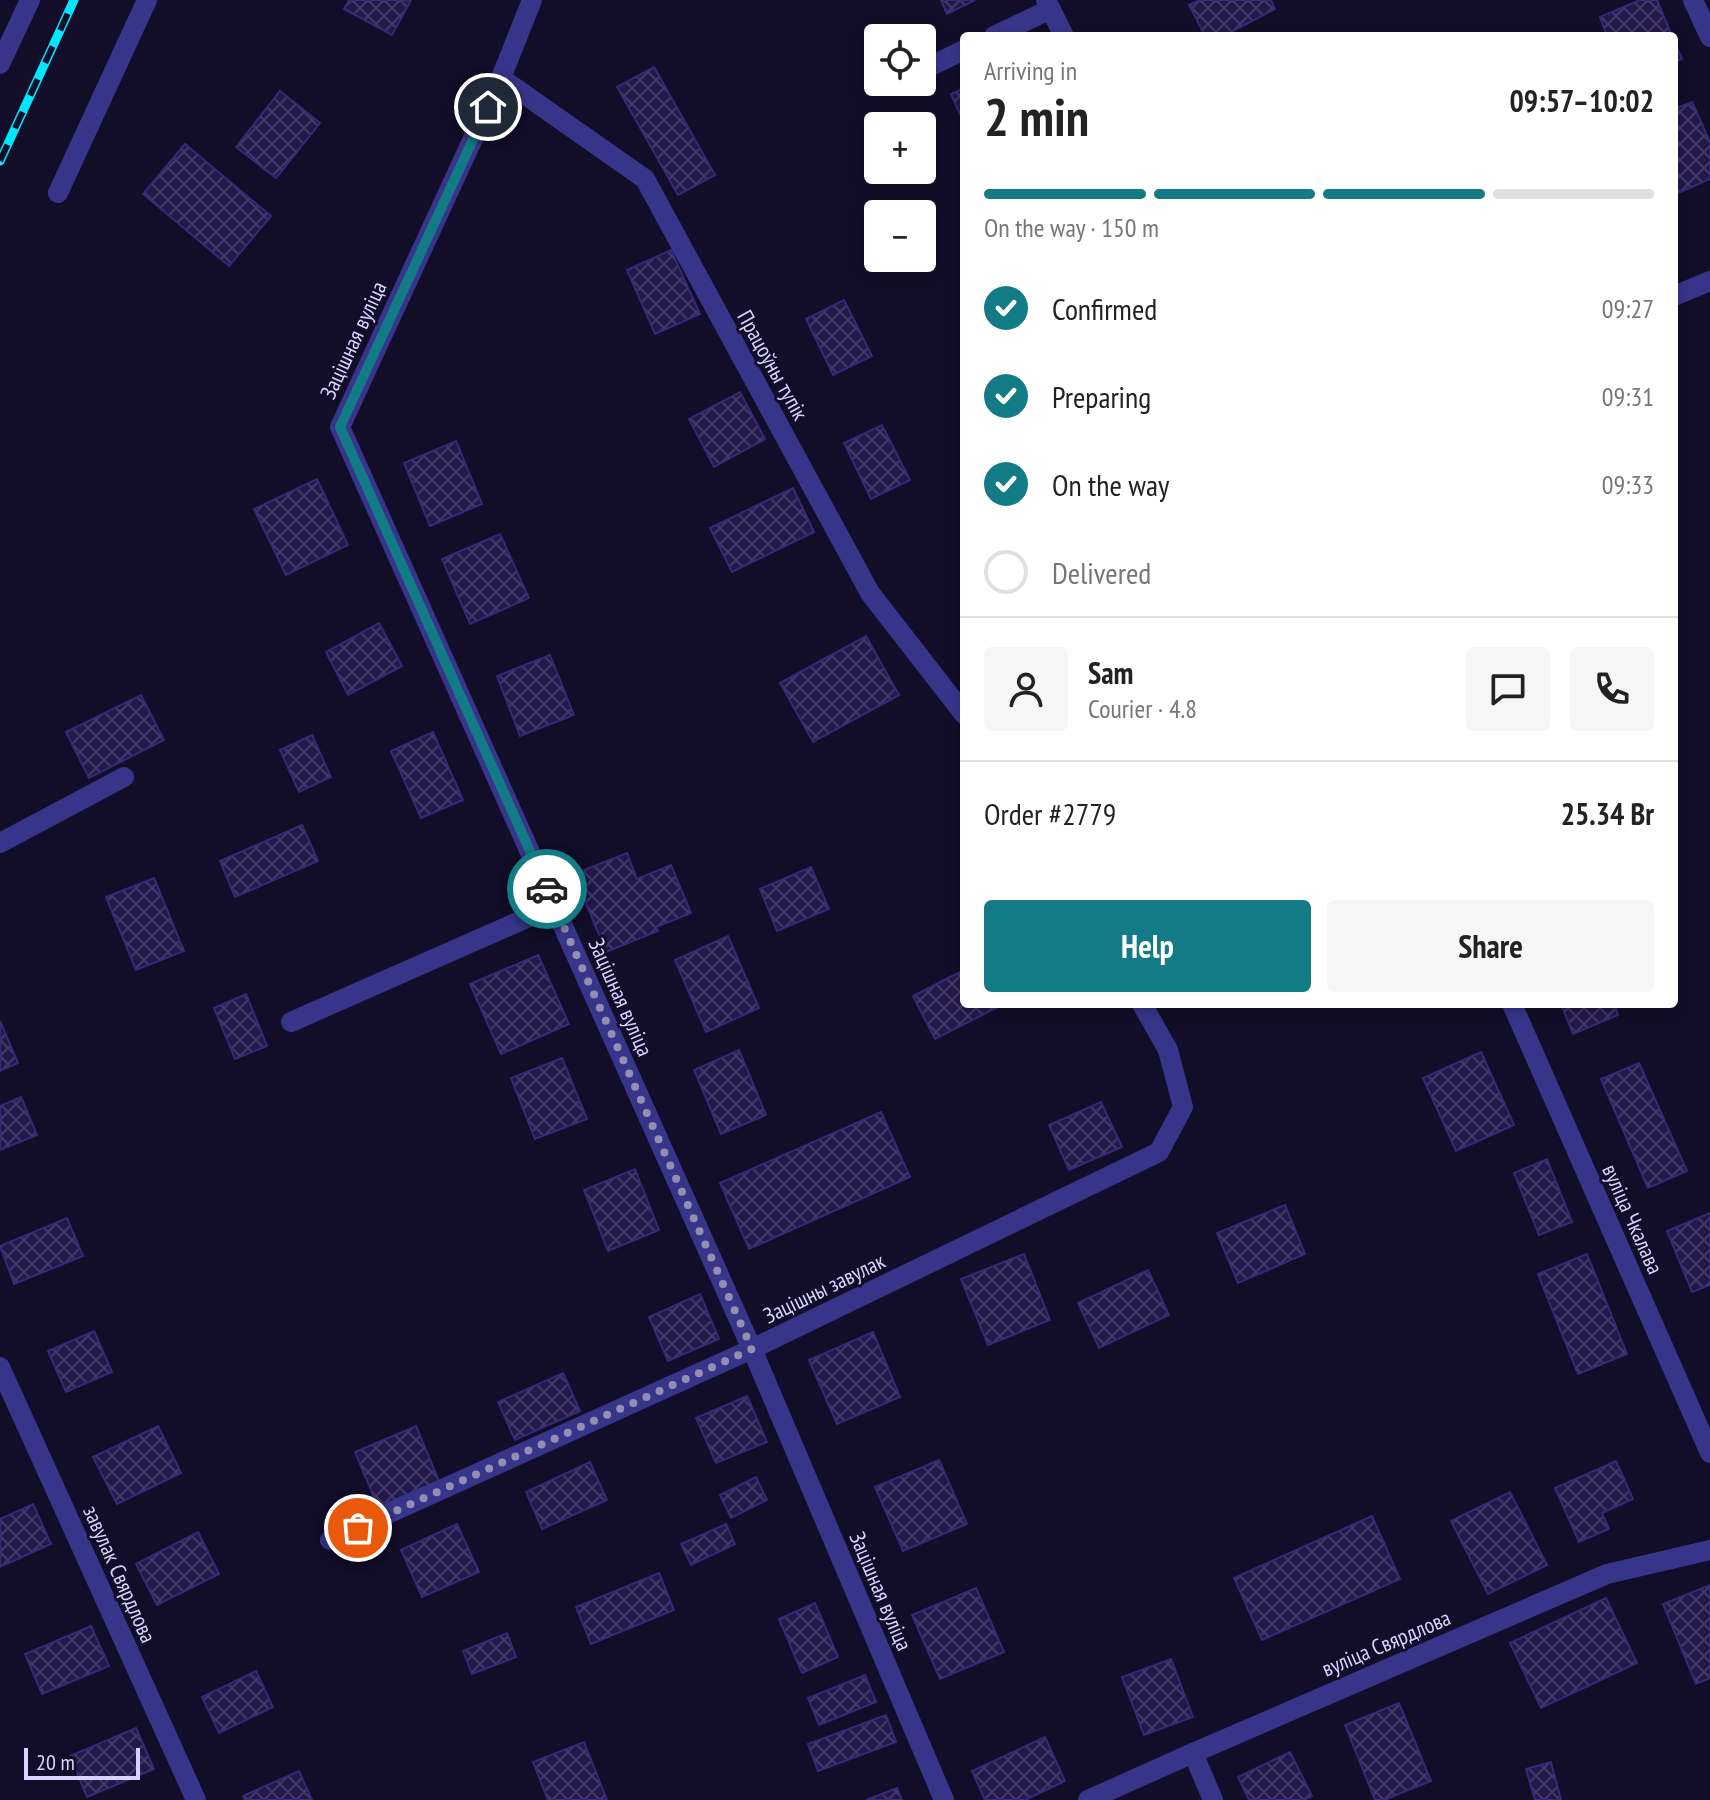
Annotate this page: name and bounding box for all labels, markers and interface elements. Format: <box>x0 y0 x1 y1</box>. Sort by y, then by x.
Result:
map controls <box>864 24 936 272</box>
button: locate <box>864 24 936 96</box>
text: Arriving in <box>984 54 1077 87</box>
pin <box>454 73 522 141</box>
text: 09:57–10:02 <box>1510 81 1654 120</box>
text: 2 min <box>984 83 1089 150</box>
icon: home <box>466 85 510 129</box>
button: + <box>864 112 936 184</box>
button: − <box>864 200 936 272</box>
text: On the way · 150 m <box>984 211 1159 244</box>
street label: Зацішная вуліца <box>314 277 392 403</box>
icon: check <box>984 286 1028 330</box>
text: Confirmed <box>1052 289 1157 328</box>
text: 09:27 <box>1602 292 1654 325</box>
street label: Працоўны тупік <box>731 305 815 425</box>
icon: check <box>984 374 1028 418</box>
text: Preparing <box>1052 377 1151 416</box>
text: 09:31 <box>1602 380 1654 413</box>
icon: check <box>984 462 1028 506</box>
text: On the way <box>1052 465 1169 504</box>
text: 09:33 <box>1602 468 1654 501</box>
text: Delivered <box>1052 553 1151 592</box>
button: person <box>984 647 1068 731</box>
button: chat <box>1466 647 1550 731</box>
button: phone <box>1570 647 1654 731</box>
text: Sam <box>1088 653 1133 692</box>
text: Courier · 4.8 <box>1088 692 1197 725</box>
text: Order #2779 <box>984 794 1116 833</box>
text: 25.34 Br <box>1561 794 1654 833</box>
courier <box>507 849 587 929</box>
icon: car <box>525 867 569 911</box>
button: Help <box>984 900 1311 992</box>
button: Share <box>1327 900 1654 992</box>
street label: Зацішная вуліца <box>582 934 660 1060</box>
street label: вуліца Чкалава <box>1596 1160 1670 1278</box>
street label: Зацішны завулак <box>759 1246 890 1329</box>
pin <box>324 1494 392 1562</box>
street label: завулак Свярдлова <box>77 1501 163 1647</box>
icon: bag <box>336 1506 380 1550</box>
street label: Зацішная вуліца <box>843 1527 919 1655</box>
street label: вуліца Свярдлова <box>1317 1603 1455 1683</box>
scale bar <box>24 1744 140 1780</box>
text: 20 m <box>36 1748 75 1776</box>

